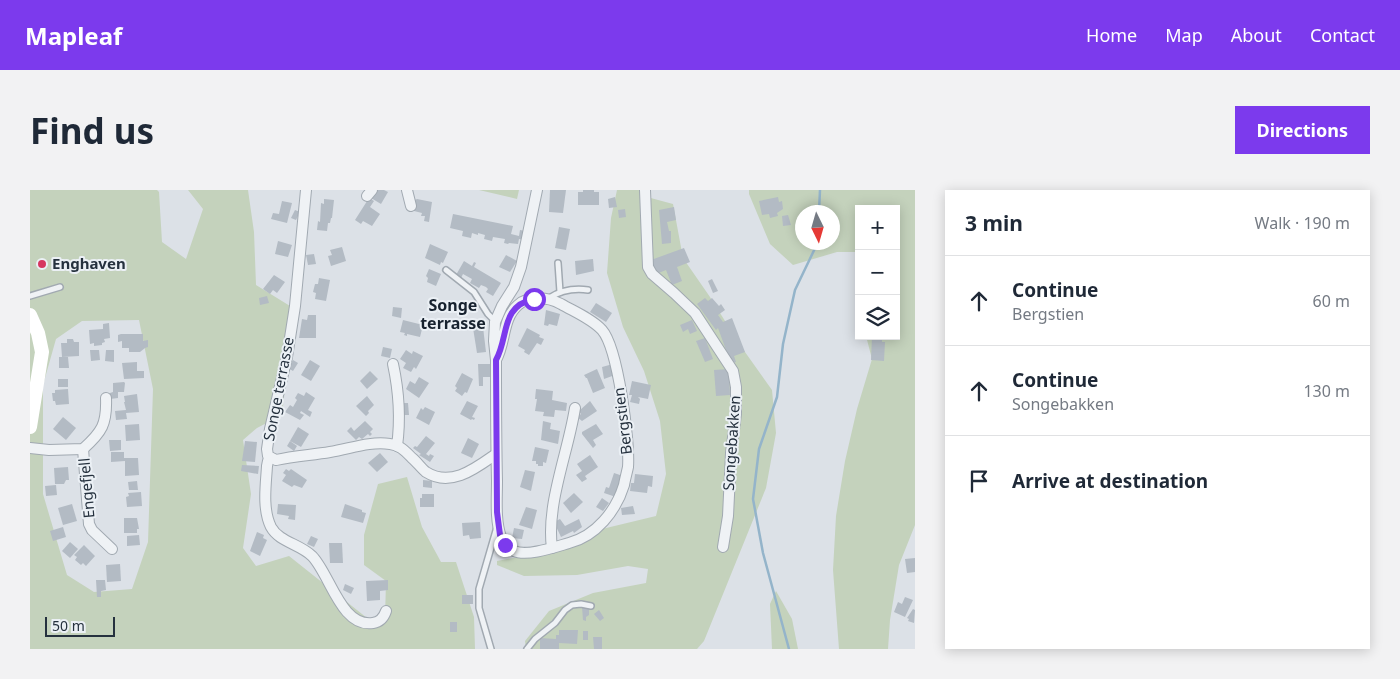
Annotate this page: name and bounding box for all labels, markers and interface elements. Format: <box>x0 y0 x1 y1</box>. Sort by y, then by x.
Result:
text: Mapleaf <box>25 19 122 52</box>
text: Home <box>1086 23 1137 47</box>
text: Map <box>1165 23 1203 47</box>
text: About <box>1231 23 1282 47</box>
text: Contact <box>1310 23 1375 47</box>
button: Directions <box>1235 106 1370 154</box>
text: Find us <box>30 107 154 154</box>
north arrow <box>795 205 840 250</box>
map controls <box>855 205 900 340</box>
button: + <box>855 205 900 250</box>
text: 3 min <box>965 209 1023 237</box>
text: Walk · 190 m <box>1255 212 1350 234</box>
button: − <box>855 250 900 295</box>
place label: Enghaven <box>52 253 126 273</box>
marker: Enghaven <box>36 258 48 270</box>
text: Continue <box>1012 277 1098 303</box>
icon: ahead <box>965 287 993 315</box>
route start <box>523 288 546 311</box>
text: 60 m <box>1313 290 1350 312</box>
district label: Songe terrasse <box>420 294 486 334</box>
button: layers <box>855 295 900 340</box>
text: Bergstien <box>1012 303 1084 325</box>
street label: Songe terrasse <box>258 335 298 442</box>
text: Continue <box>1012 367 1098 393</box>
icon: ahead <box>965 377 993 405</box>
text: 130 m <box>1303 380 1350 402</box>
street label: Bergstien <box>608 386 636 456</box>
text: Songebakken <box>1012 393 1114 415</box>
street label: Songebakken <box>718 395 744 491</box>
street label: Engefjell <box>73 457 99 519</box>
icon: arrive <box>965 467 993 495</box>
text: Arrive at destination <box>1012 468 1208 494</box>
route end <box>494 534 517 557</box>
scale bar <box>45 614 115 637</box>
text: 50 m <box>52 616 85 635</box>

